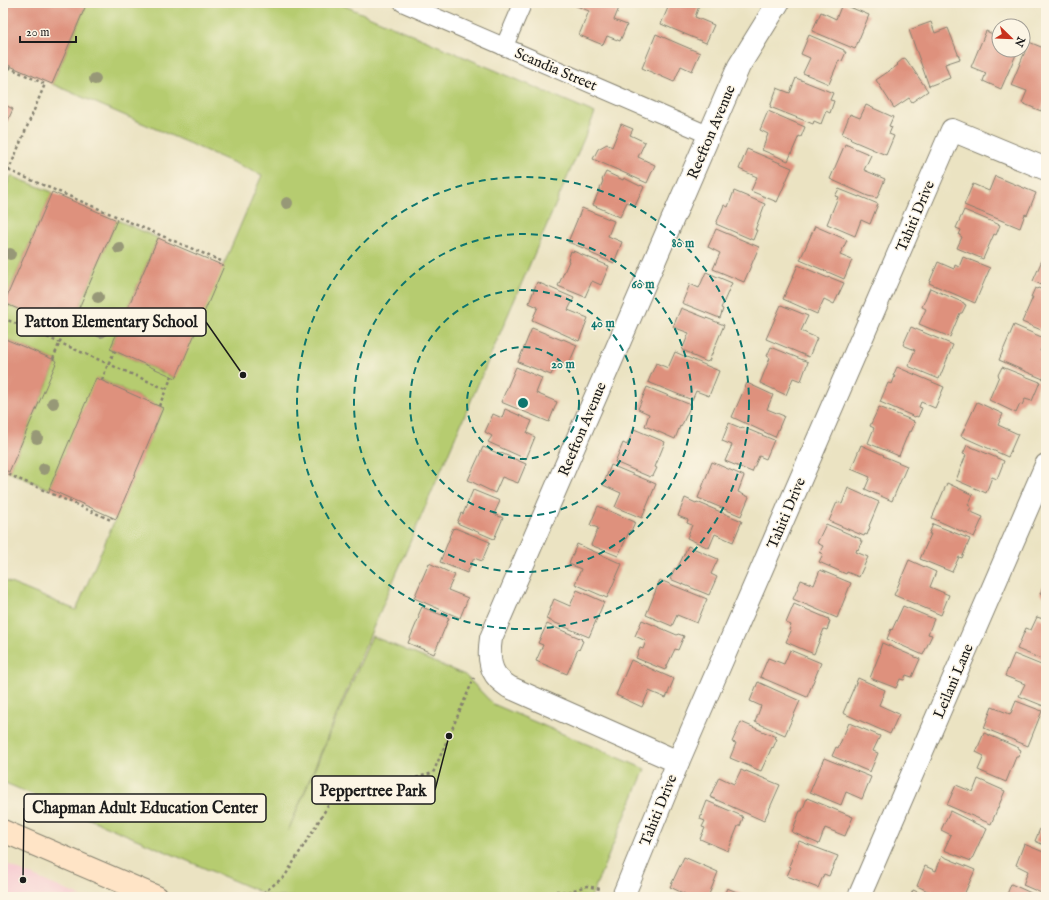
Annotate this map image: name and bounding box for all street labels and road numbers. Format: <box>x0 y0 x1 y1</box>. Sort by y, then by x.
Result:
street label: Scandia Street <box>512 44 600 95</box>
street label: Reefton Avenue <box>683 82 740 182</box>
street label: Tahiti Drive <box>892 178 939 255</box>
street label: Reefton Avenue <box>554 379 611 479</box>
street label: Tahiti Drive <box>763 475 810 552</box>
street label: Leilani Lane <box>929 641 978 722</box>
street label: Tahiti Drive <box>635 771 681 849</box>

